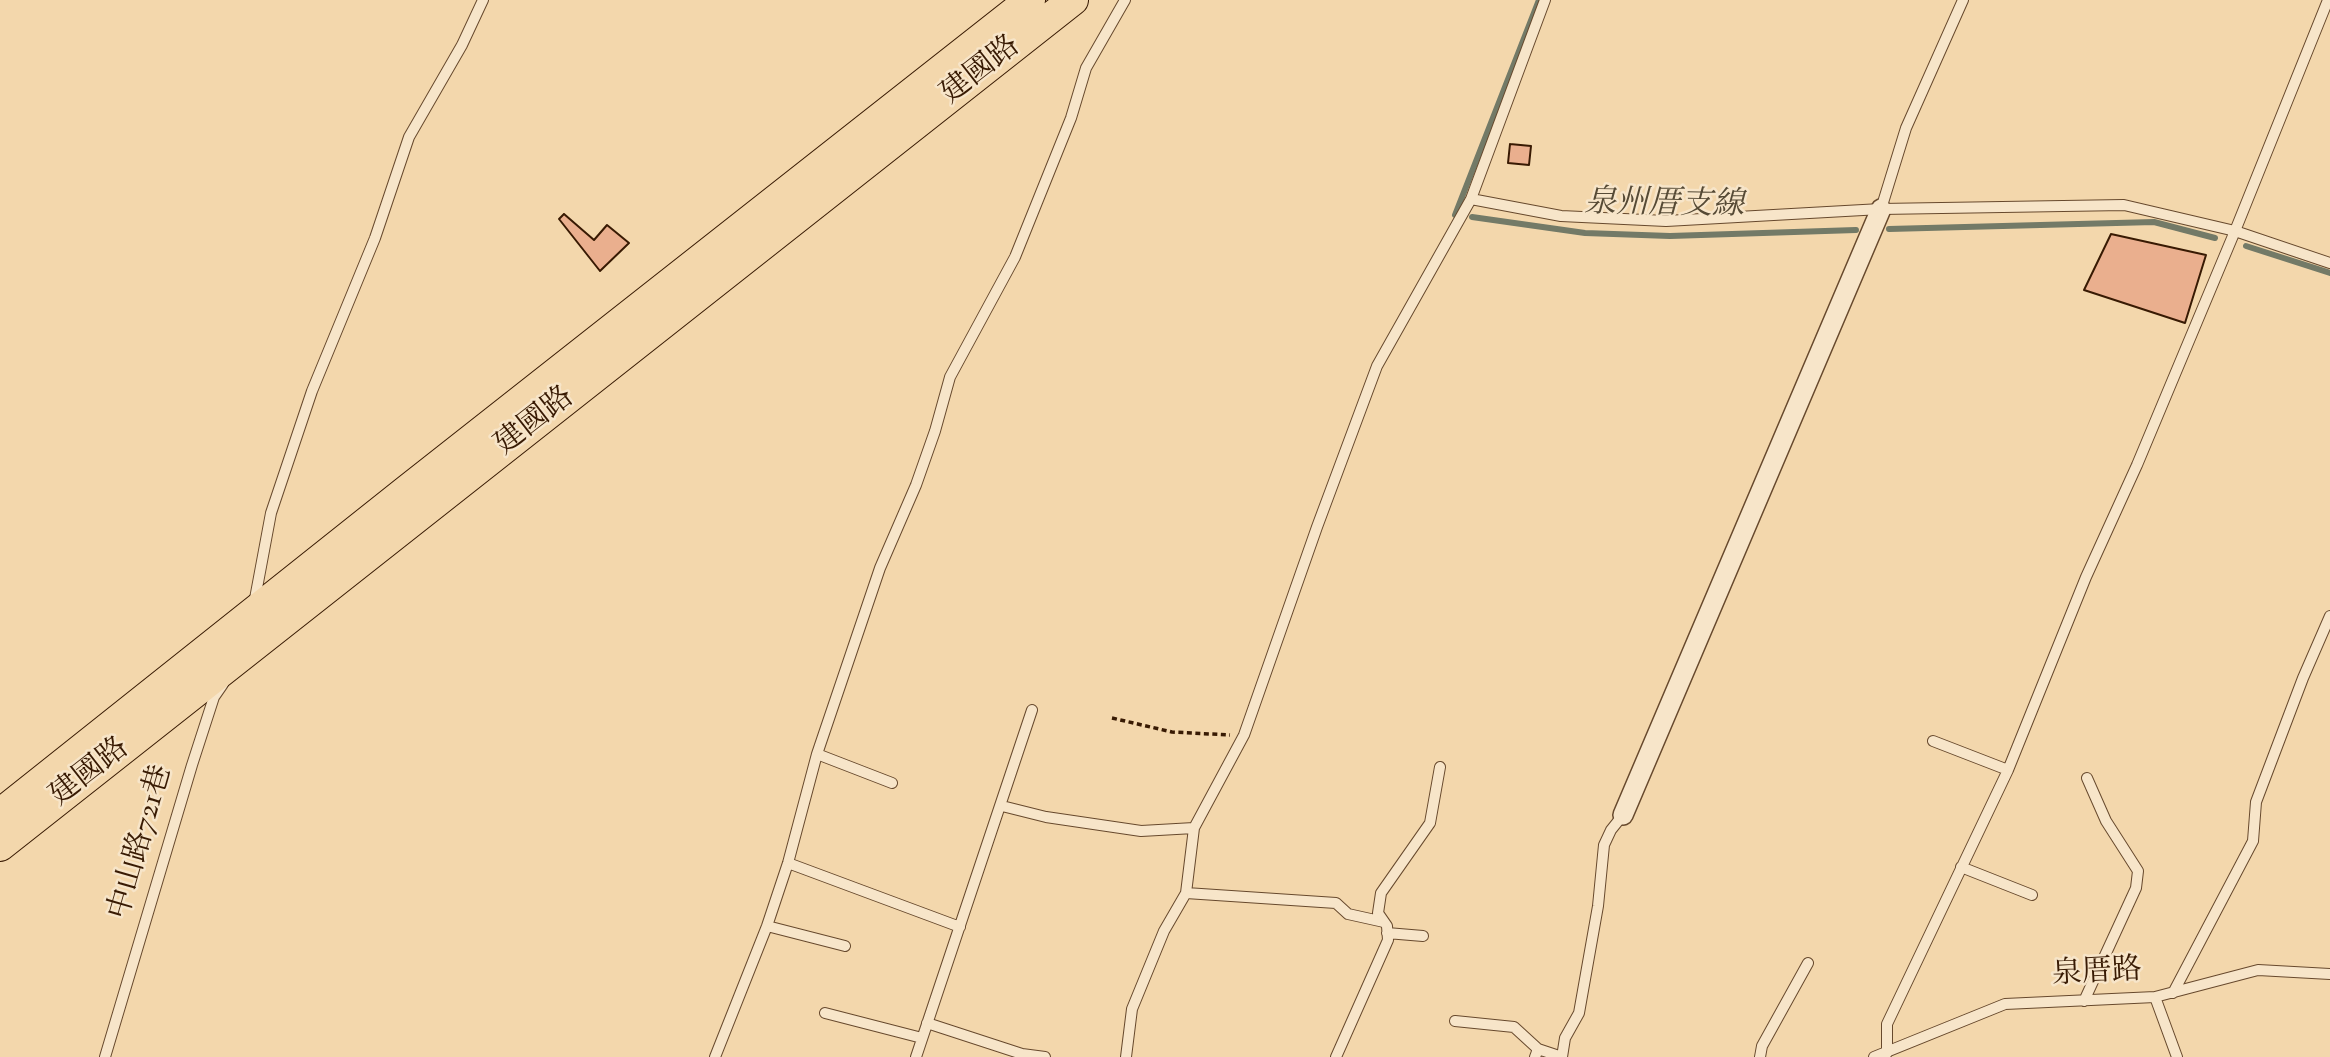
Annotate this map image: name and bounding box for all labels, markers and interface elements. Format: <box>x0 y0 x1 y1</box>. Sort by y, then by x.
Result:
street label: 建國路 <box>935 30 1029 114</box>
water label: 泉州厝支線 <box>1584 186 1744 228</box>
street label: 建國路 <box>489 381 583 465</box>
street label: 建國路 <box>44 732 138 816</box>
street label: 中山路721巷 <box>104 762 182 924</box>
street label: 泉厝路 <box>2051 955 2143 995</box>

